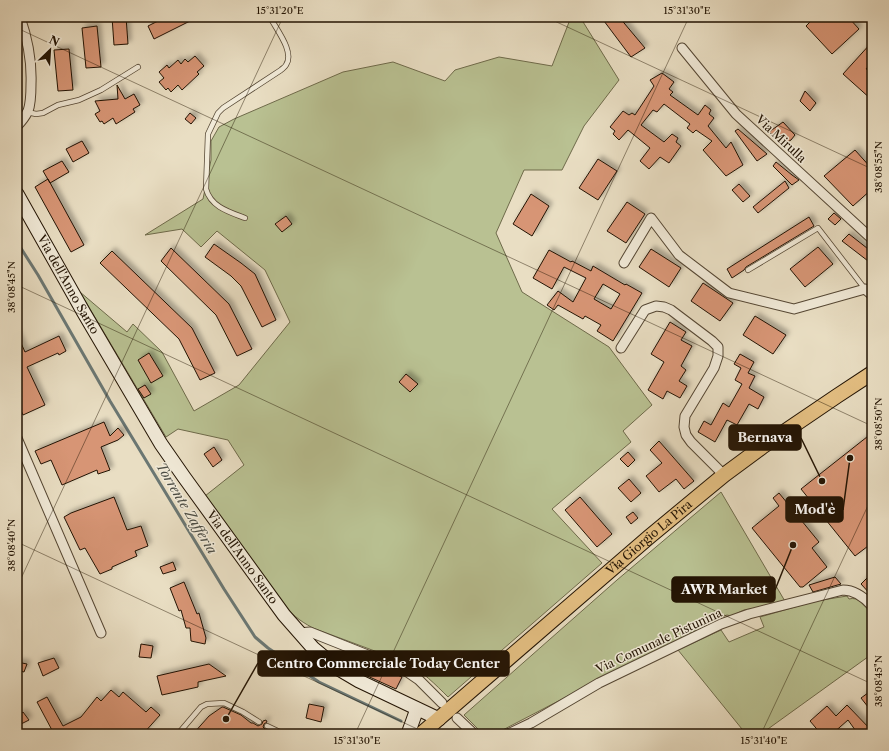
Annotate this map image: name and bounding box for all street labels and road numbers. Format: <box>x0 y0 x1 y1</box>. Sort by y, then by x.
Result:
street label: Via Mirulla <box>752 111 810 166</box>
street label: Via dell'Anno Santo <box>34 231 103 337</box>
street label: Via Giorgio La Pira <box>602 496 695 579</box>
street label: Via dell'Anno Santo <box>203 507 282 607</box>
street label: Via Comunale Pistunina <box>592 604 725 677</box>

